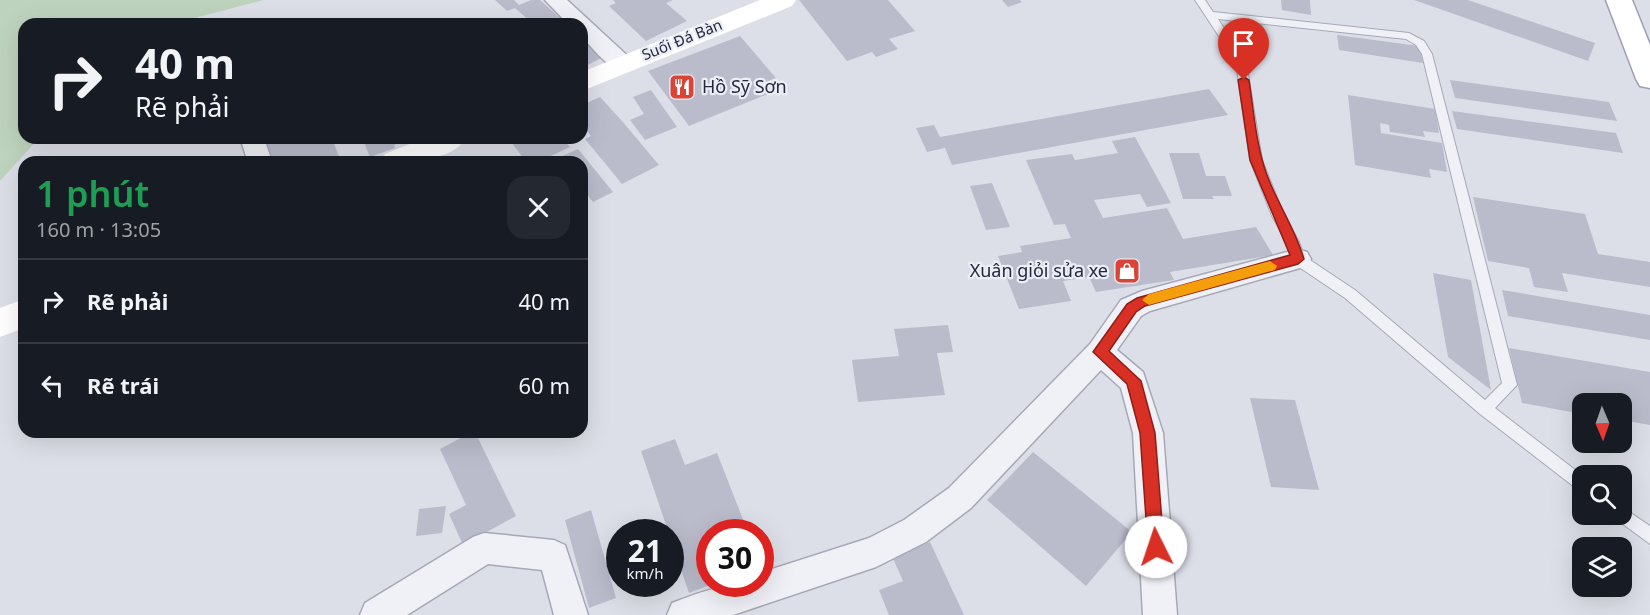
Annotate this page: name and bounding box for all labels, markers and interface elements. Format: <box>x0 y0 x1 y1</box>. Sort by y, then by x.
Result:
street label: Suối Đá Bàn <box>638 14 725 64</box>
pin <box>1218 18 1269 80</box>
icon: arrive <box>1227 27 1260 60</box>
text: 40 m <box>135 34 235 91</box>
icon: right <box>36 42 114 120</box>
restaurant icon: Hồ Sỹ Sơn <box>667 72 697 102</box>
place label: Hồ Sỹ Sơn <box>702 74 787 98</box>
text: Rẽ phải <box>135 88 229 125</box>
text: 1 phút <box>36 169 149 218</box>
button: close <box>507 176 570 239</box>
text: 160 m · 13:05 <box>36 216 161 243</box>
shop icon: Xuân giỏi sửa xe <box>1112 256 1142 286</box>
place label: Xuân giỏi sửa xe <box>970 258 1108 282</box>
icon: right <box>36 285 69 318</box>
text: Rẽ phải <box>87 286 168 316</box>
text: 40 m <box>519 286 570 316</box>
icon: left <box>36 369 69 402</box>
text: Rẽ trái <box>87 370 159 400</box>
text: 60 m <box>519 370 570 400</box>
north arrow <box>1572 393 1632 453</box>
map controls <box>1572 393 1632 597</box>
button: search <box>1572 465 1632 525</box>
position arrow <box>1124 515 1188 579</box>
speed limit sign: 30 <box>696 519 774 597</box>
text: 21 <box>628 530 662 571</box>
button: layers <box>1572 537 1632 597</box>
text: km/h <box>627 563 663 583</box>

